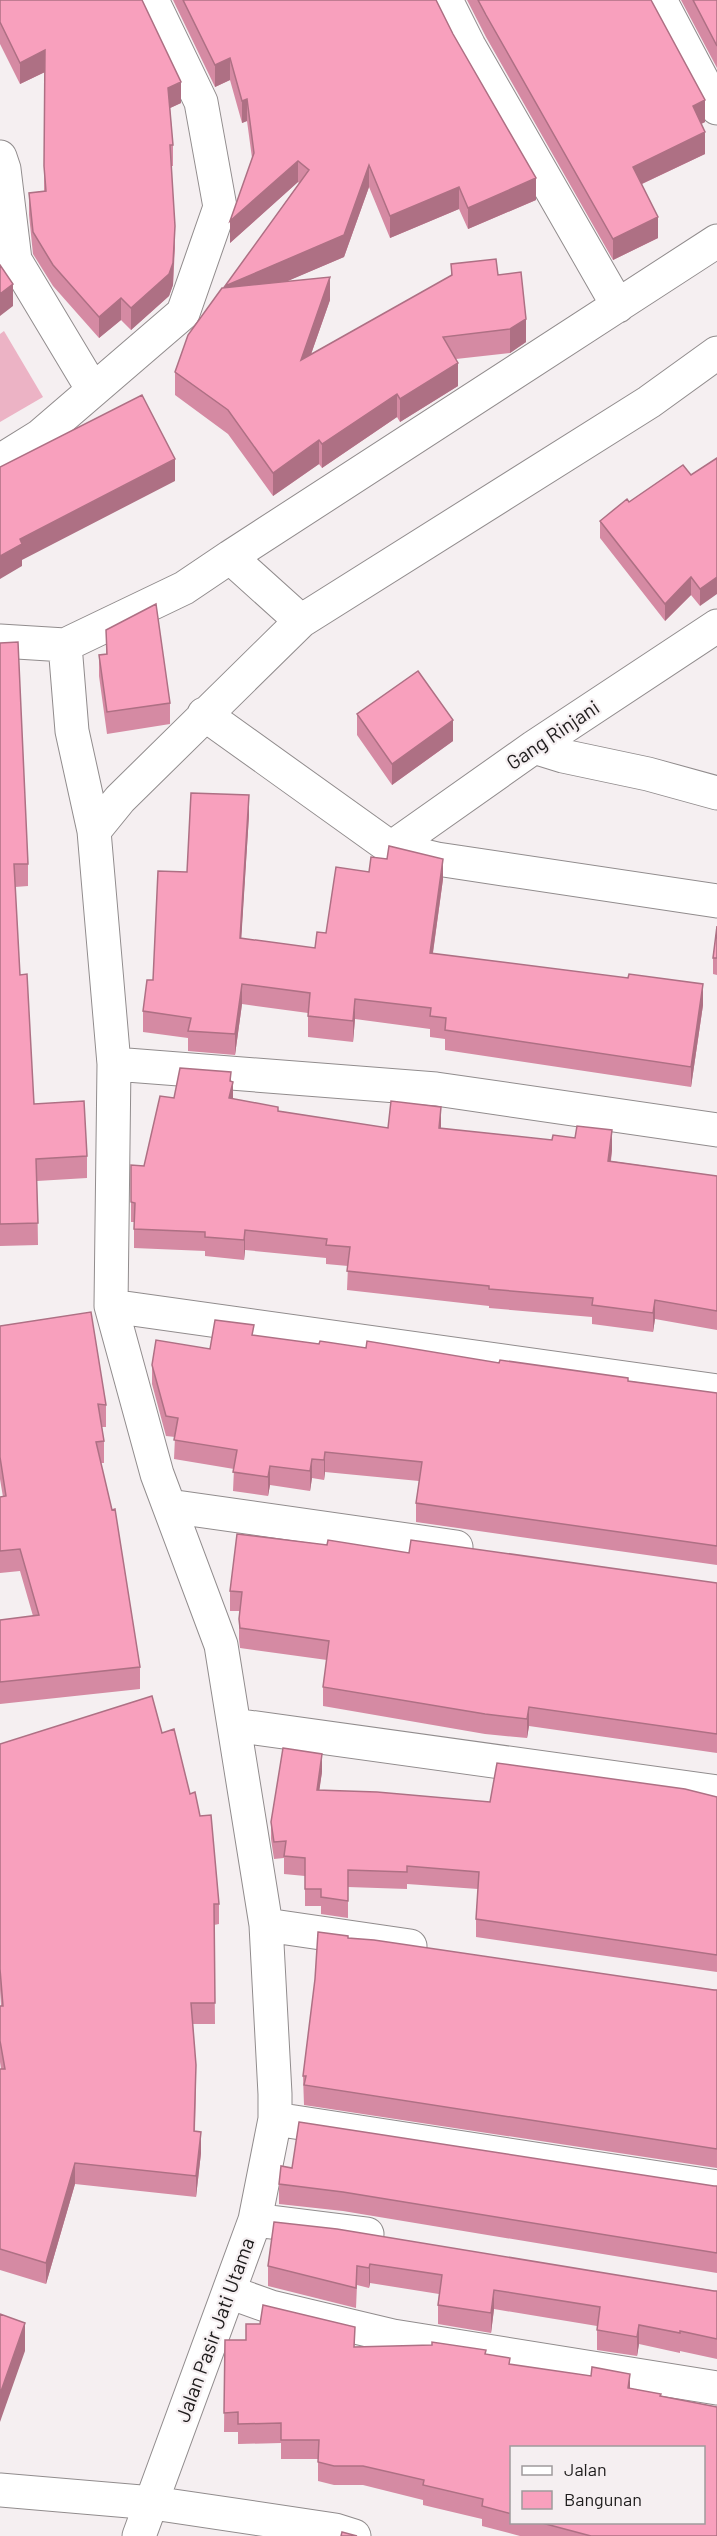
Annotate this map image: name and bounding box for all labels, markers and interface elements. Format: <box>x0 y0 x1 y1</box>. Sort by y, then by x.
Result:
street label: Gang Rinjani <box>501 694 603 774</box>
street label: Jalan Pasir Jati Utama <box>169 2234 259 2425</box>
legend <box>510 2446 705 2524</box>
text: Jalan <box>564 2458 607 2480</box>
text: Bangunan <box>564 2488 642 2510</box>

